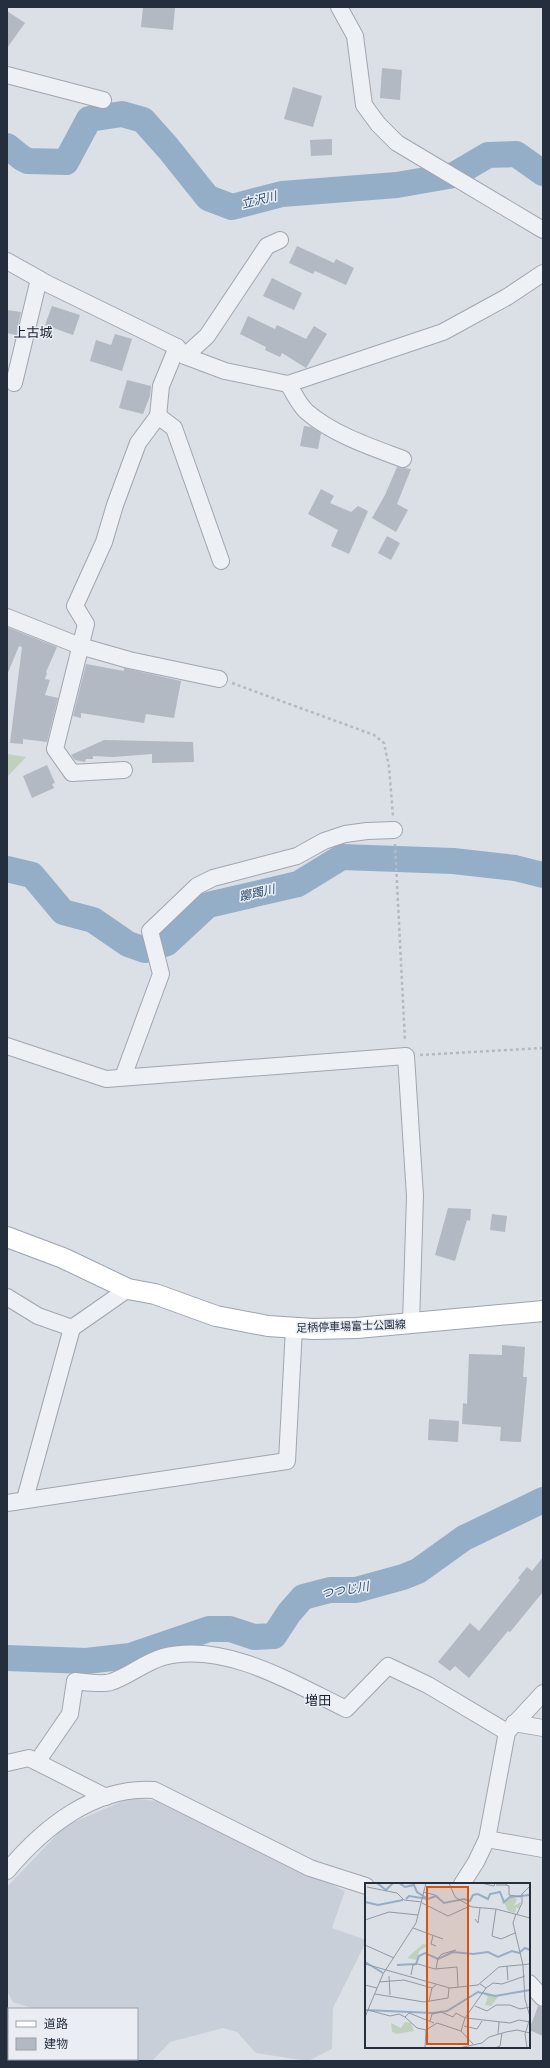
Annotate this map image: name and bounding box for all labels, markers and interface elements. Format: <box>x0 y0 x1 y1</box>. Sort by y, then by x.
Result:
water label: 立沢川 <box>240 187 280 211</box>
district label: 上古城 <box>13 324 53 340</box>
water label: 躑躅川 <box>238 881 278 904</box>
street label: 足柄停車場富士公園線 <box>296 1317 406 1335</box>
water label: つつじ川 <box>320 1578 372 1601</box>
district label: 増田 <box>305 1692 331 1708</box>
inset map <box>365 1883 530 2048</box>
legend <box>8 2008 138 2060</box>
text: 道路 <box>44 2016 68 2031</box>
text: 建物 <box>44 2036 68 2051</box>

